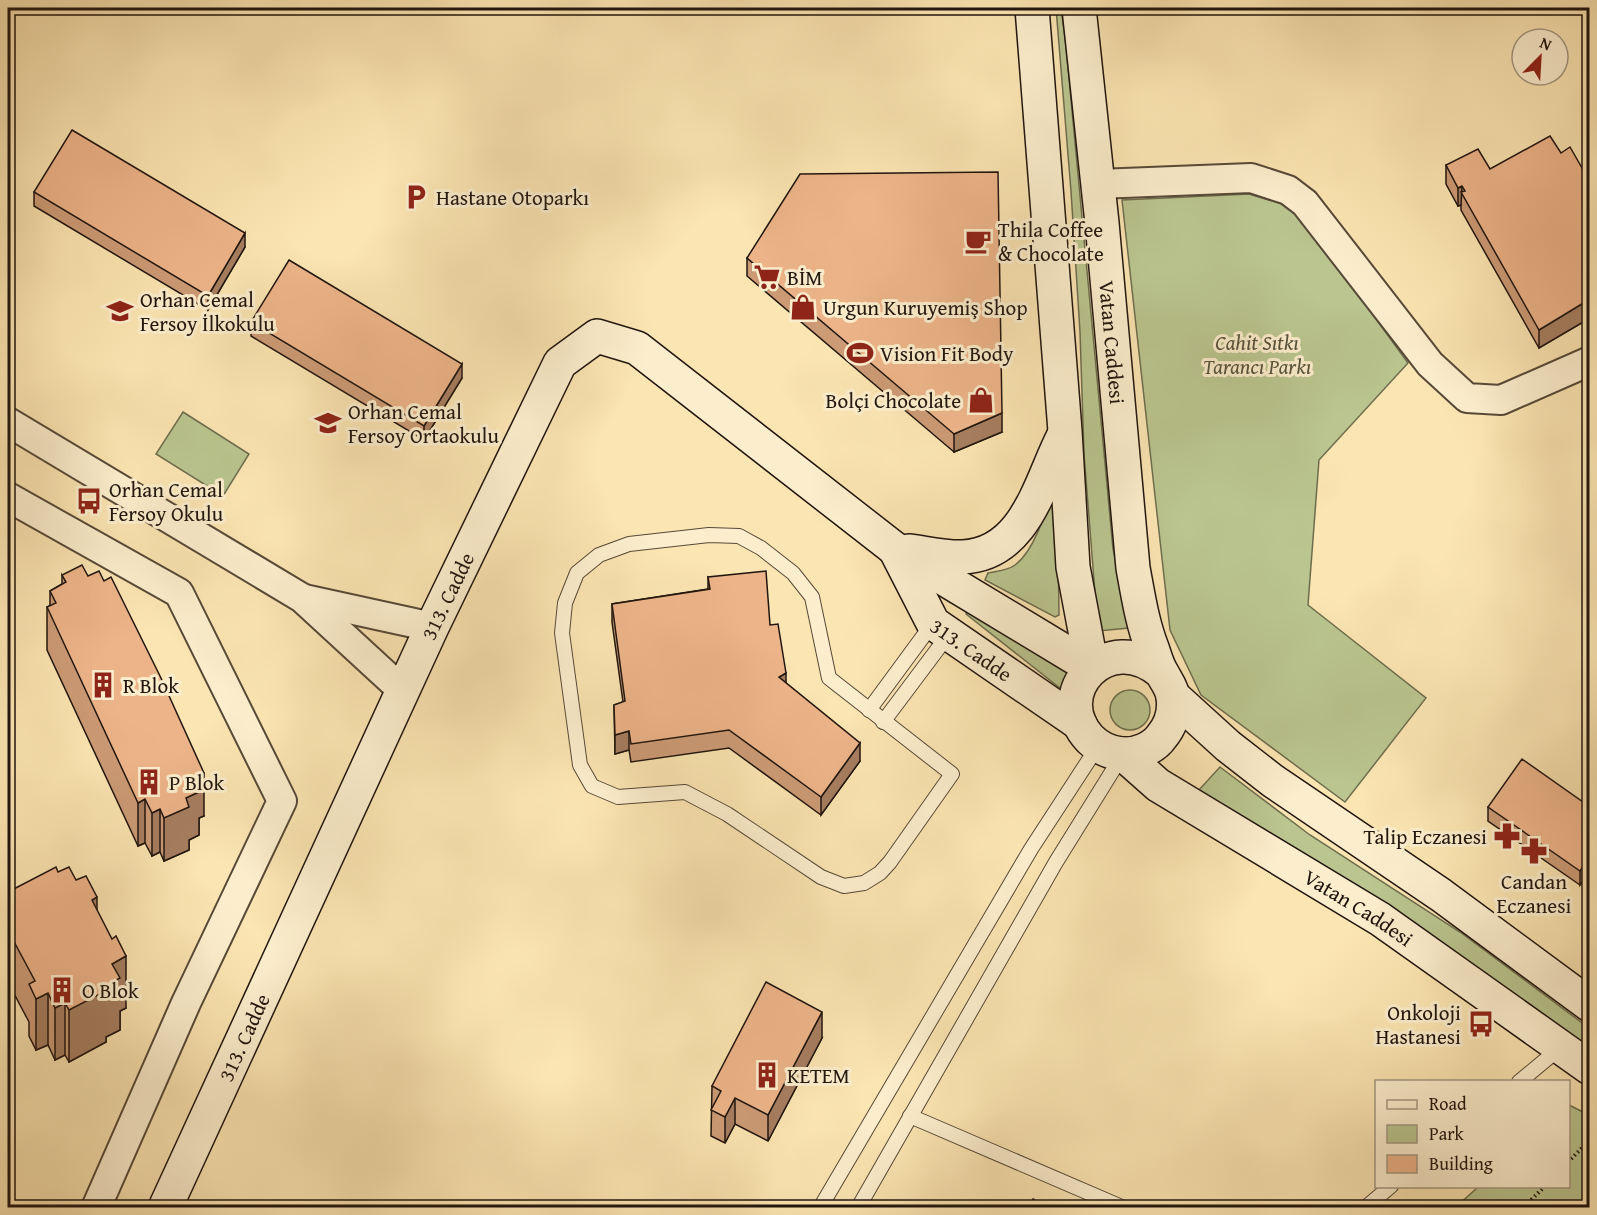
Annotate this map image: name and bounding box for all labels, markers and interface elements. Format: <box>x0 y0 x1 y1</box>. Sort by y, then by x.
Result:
north arrow <box>1510 27 1570 87</box>
text: N <box>1536 30 1556 57</box>
parking icon: Hastane Otoparkı <box>401 182 431 212</box>
place label: Hastane Otoparkı <box>436 182 589 213</box>
place label: Thila Coffee & Chocolate <box>998 214 1104 269</box>
cafe icon: Thila Coffee & Chocolate <box>963 226 993 256</box>
supermarket icon: BİM <box>752 262 782 292</box>
place label: BİM <box>787 262 823 293</box>
street label: Vatan Caddesi <box>1092 279 1134 406</box>
place label: Orhan Cemal Fersoy İlkokulu <box>140 284 275 339</box>
shop icon: Urgun Kuruyemiş Shop <box>788 292 818 322</box>
place label: Urgun Kuruyemiş Shop <box>823 292 1028 323</box>
school or university icon: Orhan Cemal Fersoy İlkokulu <box>105 296 135 326</box>
park label: Cahit Sıtkı Tarancı Parkı <box>1203 327 1311 382</box>
sports icon: Vision Fit Body <box>845 338 875 368</box>
place label: Vision Fit Body <box>880 338 1014 369</box>
place label: Bolçi Chocolate <box>826 385 961 416</box>
shop icon: Bolçi Chocolate <box>966 385 996 415</box>
place label: Orhan Cemal Fersoy Ortaokulu <box>348 396 499 451</box>
school or university icon: Orhan Cemal Fersoy Ortaokulu <box>313 408 343 438</box>
place label: Orhan Cemal Fersoy Okulu <box>109 474 224 529</box>
bus stop icon: Orhan Cemal Fersoy Okulu <box>74 486 104 516</box>
street label: 313. Cadde <box>413 547 482 645</box>
street label: 313. Cadde <box>924 610 1019 689</box>
building icon: R Blok <box>88 670 118 700</box>
place label: R Blok <box>123 670 179 701</box>
building icon: P Blok <box>134 767 164 797</box>
place label: P Blok <box>169 767 224 798</box>
place label: Talip Eczanesi <box>1363 821 1487 852</box>
pharmacy icon: Talip Eczanesi <box>1492 821 1522 851</box>
pharmacy icon: Candan Eczanesi <box>1519 836 1549 866</box>
street label: Vatan Caddesi <box>1298 861 1420 954</box>
place label: Candan Eczanesi <box>1497 866 1572 921</box>
building icon: O Blok <box>47 975 77 1005</box>
place label: O Blok <box>82 975 139 1006</box>
street label: 313. Cadde <box>210 988 277 1086</box>
place label: Onkoloji Hastanesi <box>1376 997 1461 1052</box>
bus stop icon: Onkoloji Hastanesi <box>1466 1009 1496 1039</box>
building icon: KETEM <box>752 1060 782 1090</box>
place label: KETEM <box>787 1060 850 1091</box>
legend <box>1375 1080 1570 1188</box>
text: Road <box>1429 1090 1467 1117</box>
text: Park <box>1429 1120 1465 1147</box>
text: Building <box>1429 1150 1493 1177</box>

